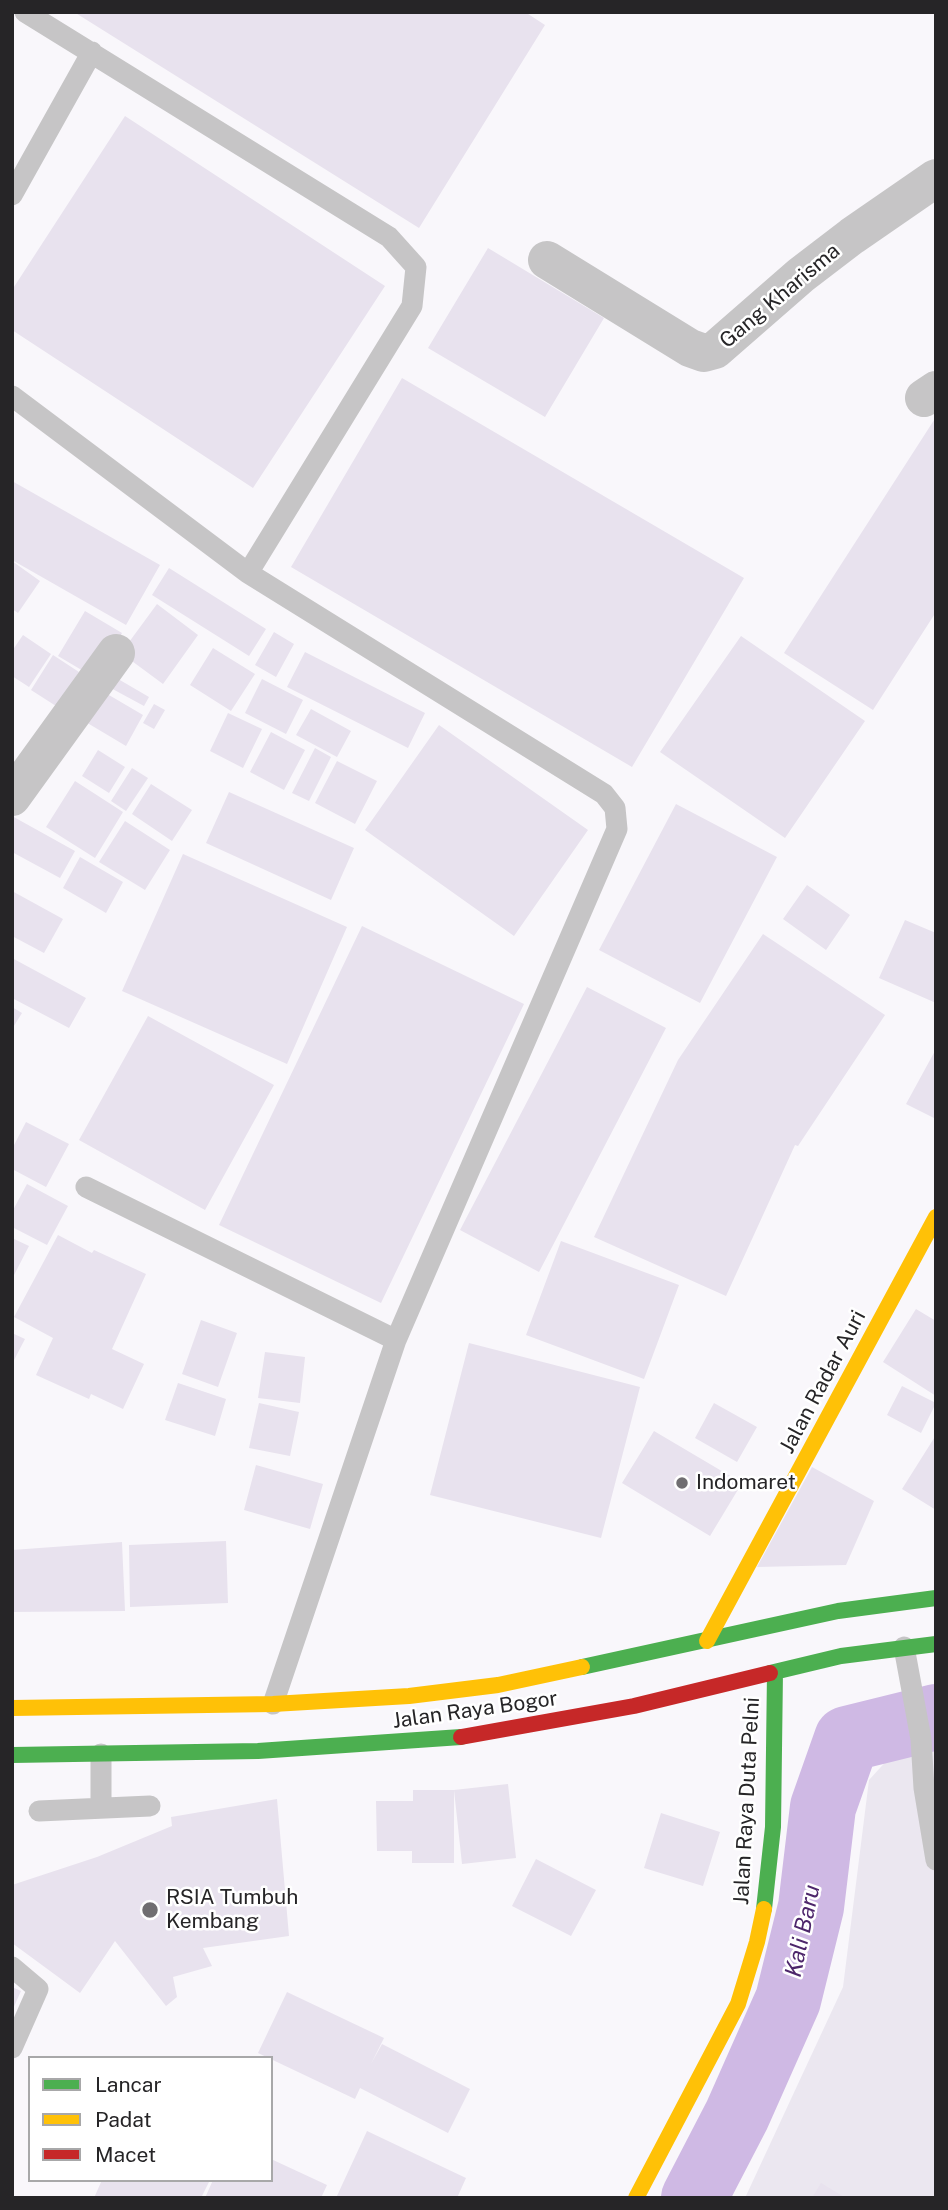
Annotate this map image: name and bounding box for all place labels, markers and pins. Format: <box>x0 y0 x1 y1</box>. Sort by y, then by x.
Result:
place label: Indomaret <box>696 1470 796 1496</box>
marker: Indomaret <box>674 1475 690 1491</box>
place label: RSIA Tumbuh Kembang <box>166 1885 298 1935</box>
marker: RSIA Tumbuh Kembang <box>140 1900 160 1920</box>

